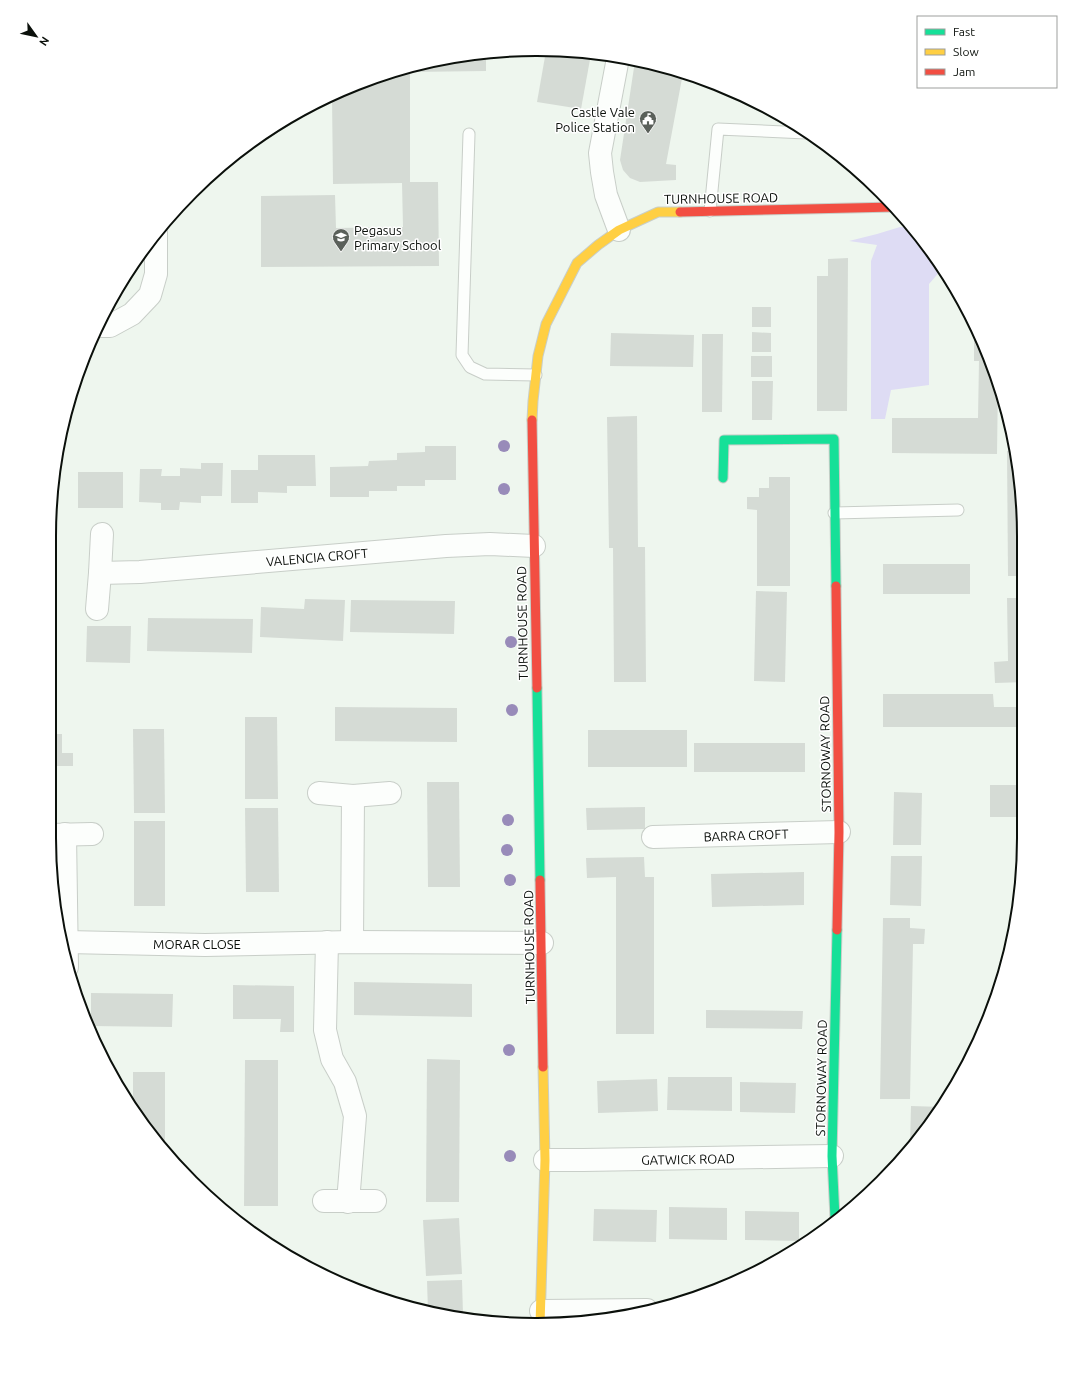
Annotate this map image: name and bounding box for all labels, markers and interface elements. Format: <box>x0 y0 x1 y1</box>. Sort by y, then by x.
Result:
north arrow <box>16 16 56 56</box>
legend <box>917 16 1057 88</box>
text: Fast <box>953 25 975 38</box>
text: N <box>37 35 52 48</box>
text: Slow <box>953 45 979 58</box>
text: Jam <box>953 65 975 78</box>
place label: Castle Vale Police Station <box>555 105 635 134</box>
public building icon: Castle Vale Police Station <box>638 109 658 134</box>
street label: TURNHOUSE ROAD <box>664 190 778 206</box>
place label: Pegasus Primary School <box>354 223 442 252</box>
school or university icon: Pegasus Primary School <box>331 227 351 252</box>
street label: VALENCIA CROFT <box>265 546 369 568</box>
street label: TURNHOUSE ROAD <box>514 566 530 680</box>
street label: STORNOWAY ROAD <box>817 695 833 813</box>
street label: BARRA CROFT <box>703 827 789 843</box>
street label: TURNHOUSE ROAD <box>521 890 537 1004</box>
street label: MORAR CLOSE <box>153 937 241 951</box>
street label: STORNOWAY ROAD <box>813 1019 829 1137</box>
street label: GATWICK ROAD <box>641 1151 735 1167</box>

